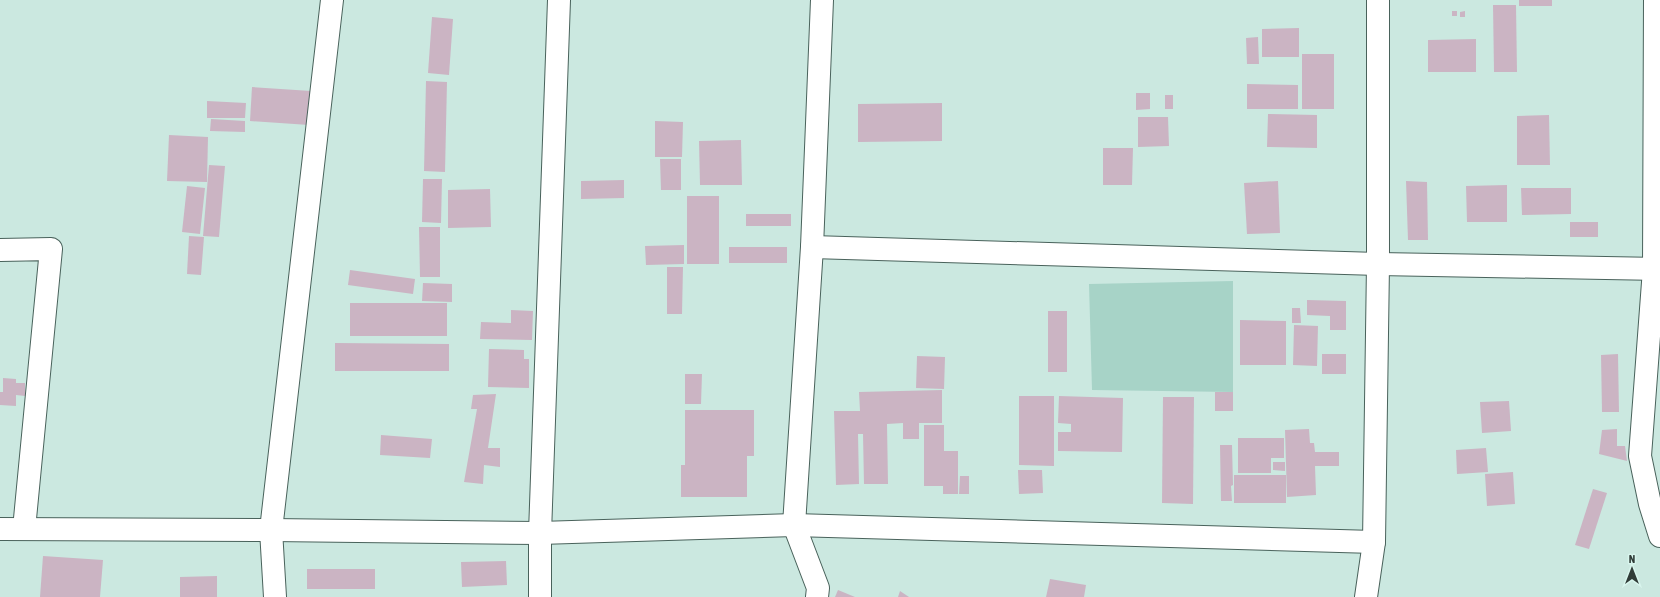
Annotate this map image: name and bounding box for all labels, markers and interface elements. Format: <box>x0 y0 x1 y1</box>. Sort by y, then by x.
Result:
north arrow <box>1612 549 1652 589</box>
text: N <box>1629 553 1635 565</box>

